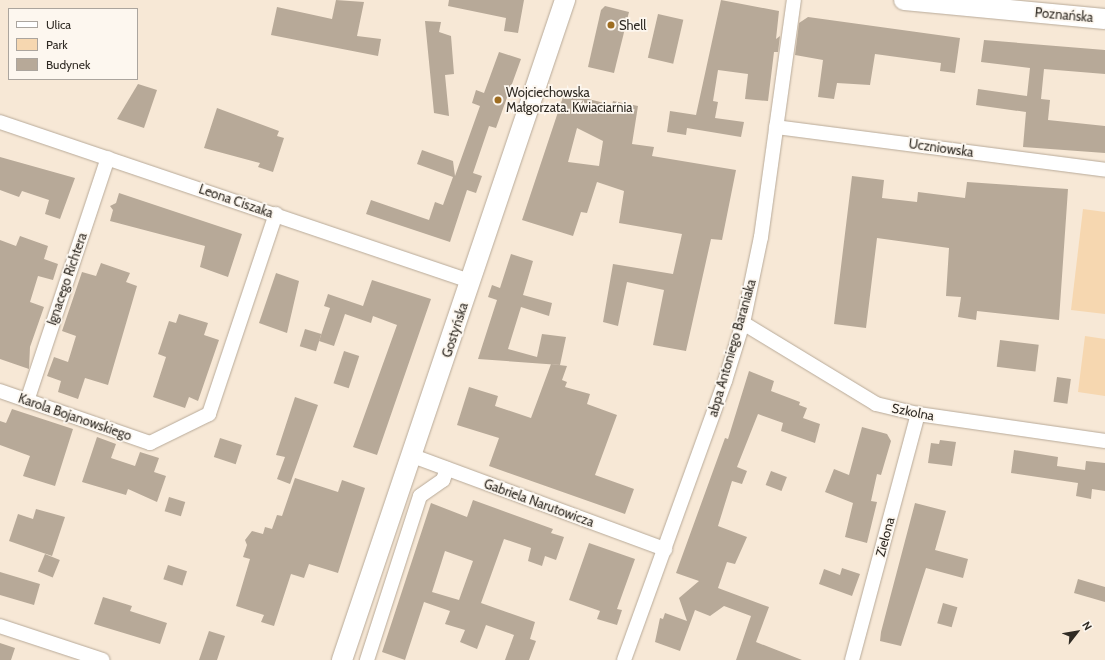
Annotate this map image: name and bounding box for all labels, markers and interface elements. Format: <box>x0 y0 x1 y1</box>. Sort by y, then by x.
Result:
street label: Poznańska <box>1034 5 1094 25</box>
legend <box>8 8 138 80</box>
text: Ulica <box>46 17 71 32</box>
place label: Shell <box>619 17 646 33</box>
marker: Shell <box>606 20 616 30</box>
text: Park <box>46 37 68 52</box>
text: Budynek <box>46 57 90 72</box>
place label: Wojciechowska Małgorzata. Kwiaciarnia <box>506 85 632 116</box>
marker: Wojciechowska Małgorzata. Kwiaciarnia <box>493 95 503 105</box>
street label: Uczniowska <box>908 136 974 160</box>
street label: Leona Ciszaka <box>197 181 275 221</box>
street label: Ignacego Richtera <box>44 231 90 327</box>
street label: abpa Antoniego Baraniaka <box>705 277 759 419</box>
street label: Gostyńska <box>439 301 471 359</box>
street label: Karola Bojanowskiego <box>16 390 134 444</box>
street label: Szkolna <box>890 400 936 424</box>
street label: Gabriela Narutowicza <box>482 476 596 530</box>
street label: Zielona <box>872 516 898 558</box>
north arrow <box>1057 612 1097 652</box>
text: N <box>1079 619 1095 633</box>

